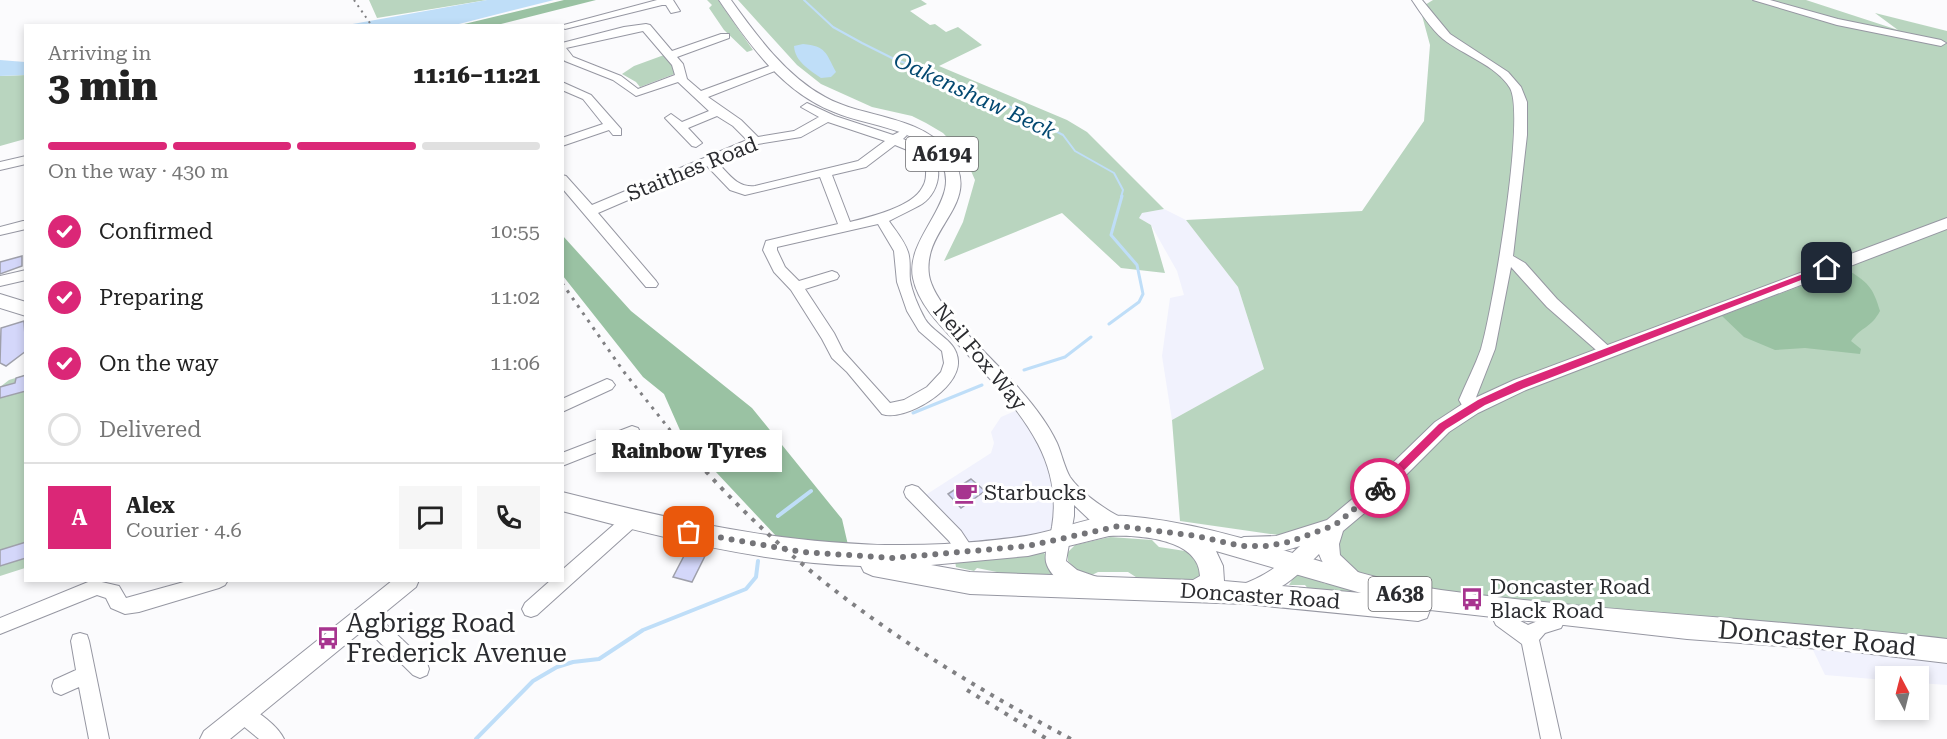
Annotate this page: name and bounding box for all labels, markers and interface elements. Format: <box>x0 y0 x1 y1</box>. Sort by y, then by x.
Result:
text: Arriving in <box>48 41 151 65</box>
water label: Oakenshaw Beck <box>890 47 1060 144</box>
text: 11:16–11:21 <box>413 63 540 88</box>
text: 3 min <box>48 64 158 110</box>
street label: Staithes Road <box>623 132 761 206</box>
road number: A6194 <box>906 137 978 171</box>
text: On the way · 430 m <box>48 159 229 183</box>
icon: check <box>48 215 81 248</box>
text: Confirmed <box>99 219 213 244</box>
text: 10:55 <box>490 219 540 243</box>
pin <box>1801 242 1852 293</box>
icon: home <box>1810 251 1843 284</box>
icon: check <box>48 281 81 314</box>
text: Preparing <box>99 285 203 310</box>
text: 11:02 <box>490 285 540 309</box>
street label: Neil Fox Way <box>928 299 1032 416</box>
icon: check <box>48 347 81 380</box>
text: On the way <box>99 351 219 376</box>
text: 11:06 <box>490 351 540 375</box>
text: Delivered <box>99 417 201 442</box>
callout: Rainbow Tyres <box>596 430 782 472</box>
text: Rainbow Tyres <box>611 439 767 463</box>
courier <box>1350 458 1410 518</box>
icon: bike <box>1364 472 1397 505</box>
cafe icon: Starbucks <box>953 480 979 506</box>
place label: Starbucks <box>984 481 1086 505</box>
button: chat <box>399 486 462 549</box>
button: phone <box>477 486 540 549</box>
text: Alex <box>126 493 175 518</box>
text: A <box>72 505 87 530</box>
pin <box>663 506 714 557</box>
icon: bag <box>672 515 705 548</box>
text: Courier · 4.6 <box>126 518 242 542</box>
place label: Doncaster Road Black Road <box>1490 575 1651 623</box>
road number: A638 <box>1368 577 1432 611</box>
street label: Doncaster Road <box>1179 578 1341 614</box>
bus stop icon: Doncaster Road Black Road <box>1459 586 1485 612</box>
place label: Agbrigg Road Frederick Avenue <box>346 608 567 668</box>
street label: Doncaster Road <box>1717 614 1918 662</box>
bus stop icon: Agbrigg Road Frederick Avenue <box>315 625 341 651</box>
north arrow <box>1875 666 1929 720</box>
map controls <box>1875 666 1929 720</box>

